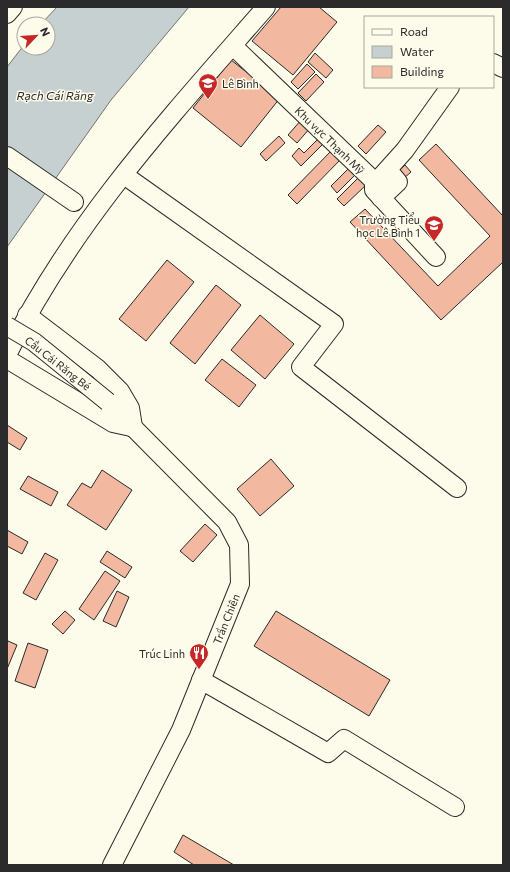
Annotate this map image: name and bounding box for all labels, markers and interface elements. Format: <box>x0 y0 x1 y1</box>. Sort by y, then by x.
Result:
north arrow <box>16 16 56 56</box>
legend <box>364 16 494 88</box>
text: Road <box>400 24 428 38</box>
text: N <box>38 25 53 38</box>
text: Water <box>400 44 434 58</box>
text: Building <box>400 64 444 78</box>
school or university icon: Lê Bình <box>197 72 219 100</box>
place label: Lê Bình <box>222 77 259 90</box>
water label: Rạch Cái Răng <box>17 88 94 102</box>
street label: Khu vực Thạnh Mỹ <box>293 103 368 177</box>
place label: Trường Tiểu học Lê Bình 1 <box>356 212 420 239</box>
school or university icon: Trường Tiểu học Lê Bình 1 <box>423 214 445 242</box>
street label: Cầu Cái Răng Bé <box>22 333 94 393</box>
street label: Trần Chiên <box>210 592 242 646</box>
restaurant icon: Trúc Linh <box>188 642 210 670</box>
place label: Trúc Linh <box>139 647 185 660</box>

